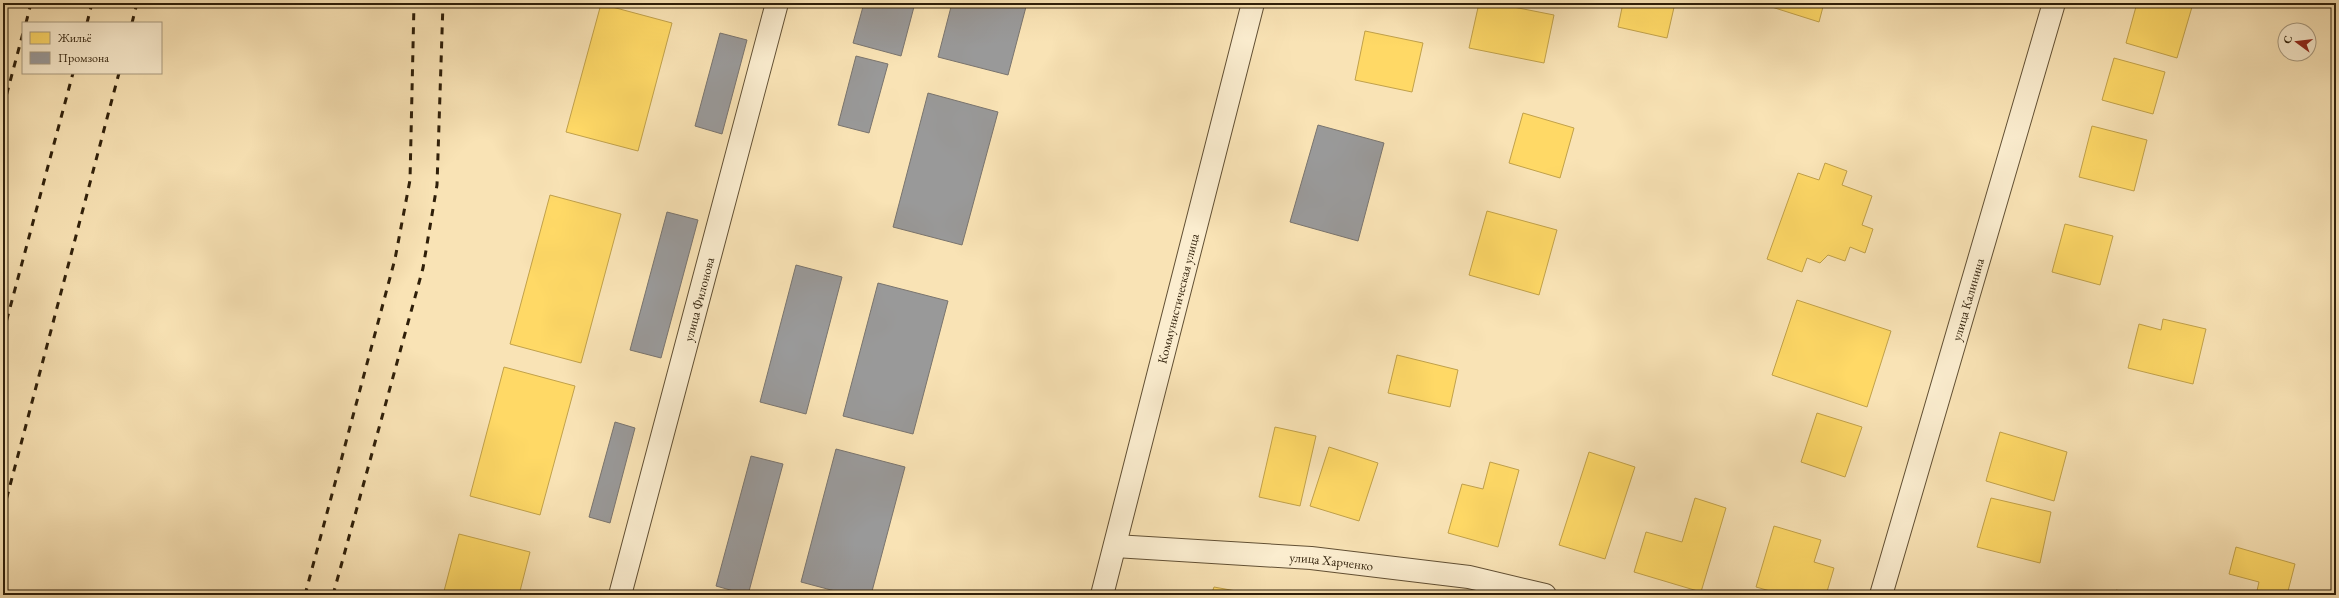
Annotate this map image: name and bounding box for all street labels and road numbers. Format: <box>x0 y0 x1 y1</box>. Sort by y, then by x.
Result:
street label: Коммунистическая улица <box>1153 231 1203 365</box>
street label: улица Филонова <box>679 254 718 343</box>
street label: улица Калинина <box>1947 255 1988 343</box>
street label: улица Харченко <box>1289 548 1374 574</box>

